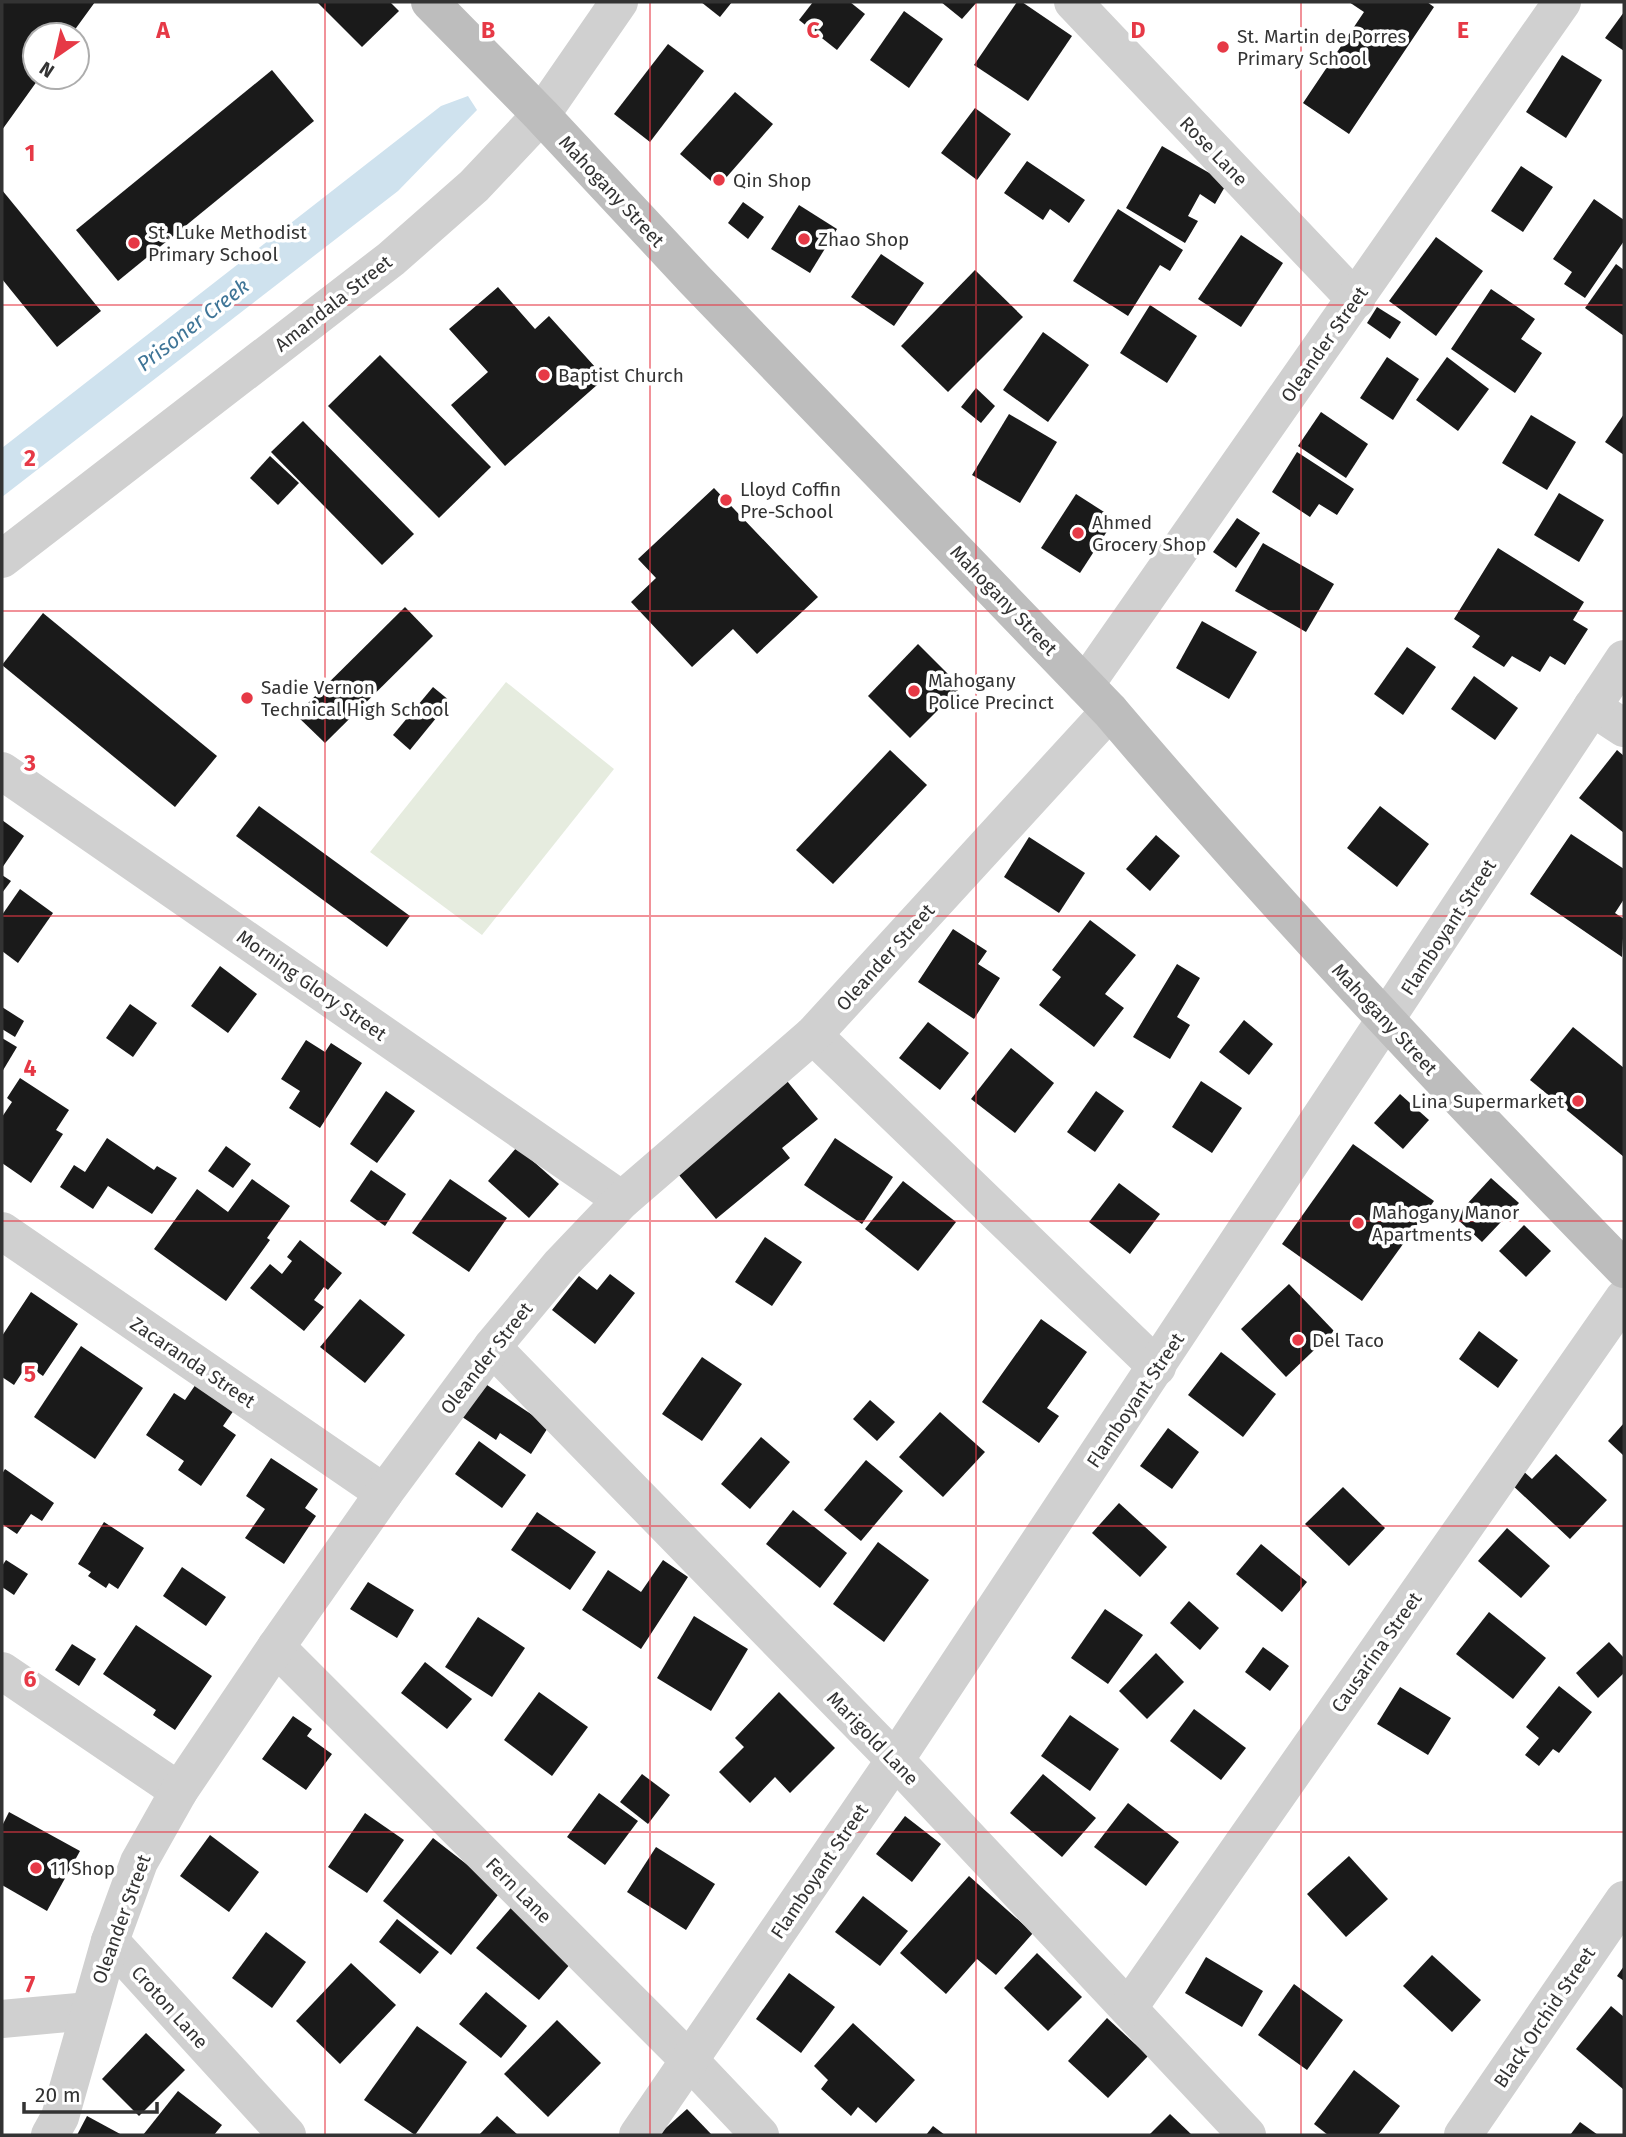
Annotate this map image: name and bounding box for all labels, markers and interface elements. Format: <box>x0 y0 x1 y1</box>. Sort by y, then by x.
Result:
text: A <box>155 16 170 44</box>
text: B <box>481 16 495 44</box>
text: C <box>806 16 820 44</box>
text: D <box>1131 16 1146 44</box>
text: E <box>1457 16 1469 44</box>
north arrow <box>21 21 91 91</box>
place label: St. Martin de Porres Primary School <box>1237 25 1406 70</box>
marker: St. Martin de Porres Primary School <box>1215 39 1231 55</box>
text: N <box>35 57 58 83</box>
street label: Rose Lane <box>1175 112 1252 191</box>
street label: Mahogany Street <box>554 131 669 252</box>
text: 1 <box>25 139 35 167</box>
place label: Qin Shop <box>733 169 812 192</box>
marker: Qin Shop <box>711 172 727 188</box>
place label: St. Luke Methodist Primary School <box>148 221 307 266</box>
place label: Zhao Shop <box>818 228 909 251</box>
marker: Zhao Shop <box>796 231 812 247</box>
marker: St. Luke Methodist Primary School <box>126 235 142 251</box>
street label: Amandala Street <box>270 250 397 356</box>
water label: Prisoner Creek <box>132 273 254 377</box>
street label: Oleander Street <box>1276 282 1373 407</box>
place label: Baptist Church <box>558 364 684 387</box>
marker: Baptist Church <box>536 367 552 383</box>
text: 2 <box>24 444 36 472</box>
place label: Lloyd Coffin Pre-School <box>740 478 841 523</box>
marker: Lloyd Coffin Pre-School <box>718 492 734 508</box>
place label: Ahmed Grocery Shop <box>1092 511 1207 556</box>
marker: Ahmed Grocery Shop <box>1070 525 1086 541</box>
street label: Mahogany Street <box>945 541 1062 660</box>
place label: Mahogany Police Precinct <box>928 669 1054 714</box>
place label: Sadie Vernon Technical High School <box>261 676 450 721</box>
marker: Mahogany Police Precinct <box>906 683 922 699</box>
marker: Sadie Vernon Technical High School <box>239 690 255 706</box>
text: 3 <box>23 749 36 777</box>
street label: Flamboyant Street <box>1396 855 1501 1000</box>
street label: Oleander Street <box>831 899 939 1016</box>
street label: Morning Glory Street <box>232 925 391 1046</box>
street label: Mahogany Street <box>1327 959 1442 1080</box>
text: 4 <box>24 1054 37 1082</box>
place label: Lina Supermarket <box>1412 1090 1564 1113</box>
marker: Lina Supermarket <box>1570 1093 1586 1109</box>
place label: Mahogany Manor Apartments <box>1372 1201 1520 1246</box>
marker: Mahogany Manor Apartments <box>1350 1215 1366 1231</box>
street label: Oleander Street <box>436 1298 537 1419</box>
street label: Zacaranda Street <box>126 1312 260 1413</box>
street label: Flamboyant Street <box>1082 1328 1189 1472</box>
place label: Del Taco <box>1312 1329 1384 1352</box>
marker: Del Taco <box>1290 1332 1306 1348</box>
text: 5 <box>24 1360 36 1388</box>
street label: Causarina Street <box>1326 1588 1427 1717</box>
text: 6 <box>24 1665 37 1693</box>
street label: Marigold Lane <box>822 1687 923 1790</box>
street label: Flamboyant Street <box>766 1799 873 1943</box>
street label: Oleander Street <box>87 1851 156 1987</box>
street label: Fern Lane <box>481 1853 556 1928</box>
place label: 11 Shop <box>50 1857 115 1880</box>
marker: 11 Shop <box>28 1860 44 1876</box>
street label: Black Orchid Street <box>1489 1942 1600 2092</box>
street label: Croton Lane <box>127 1961 213 2053</box>
text: 7 <box>25 1970 36 1998</box>
scale bar <box>24 2070 158 2114</box>
text: 20 m <box>35 2082 81 2108</box>

